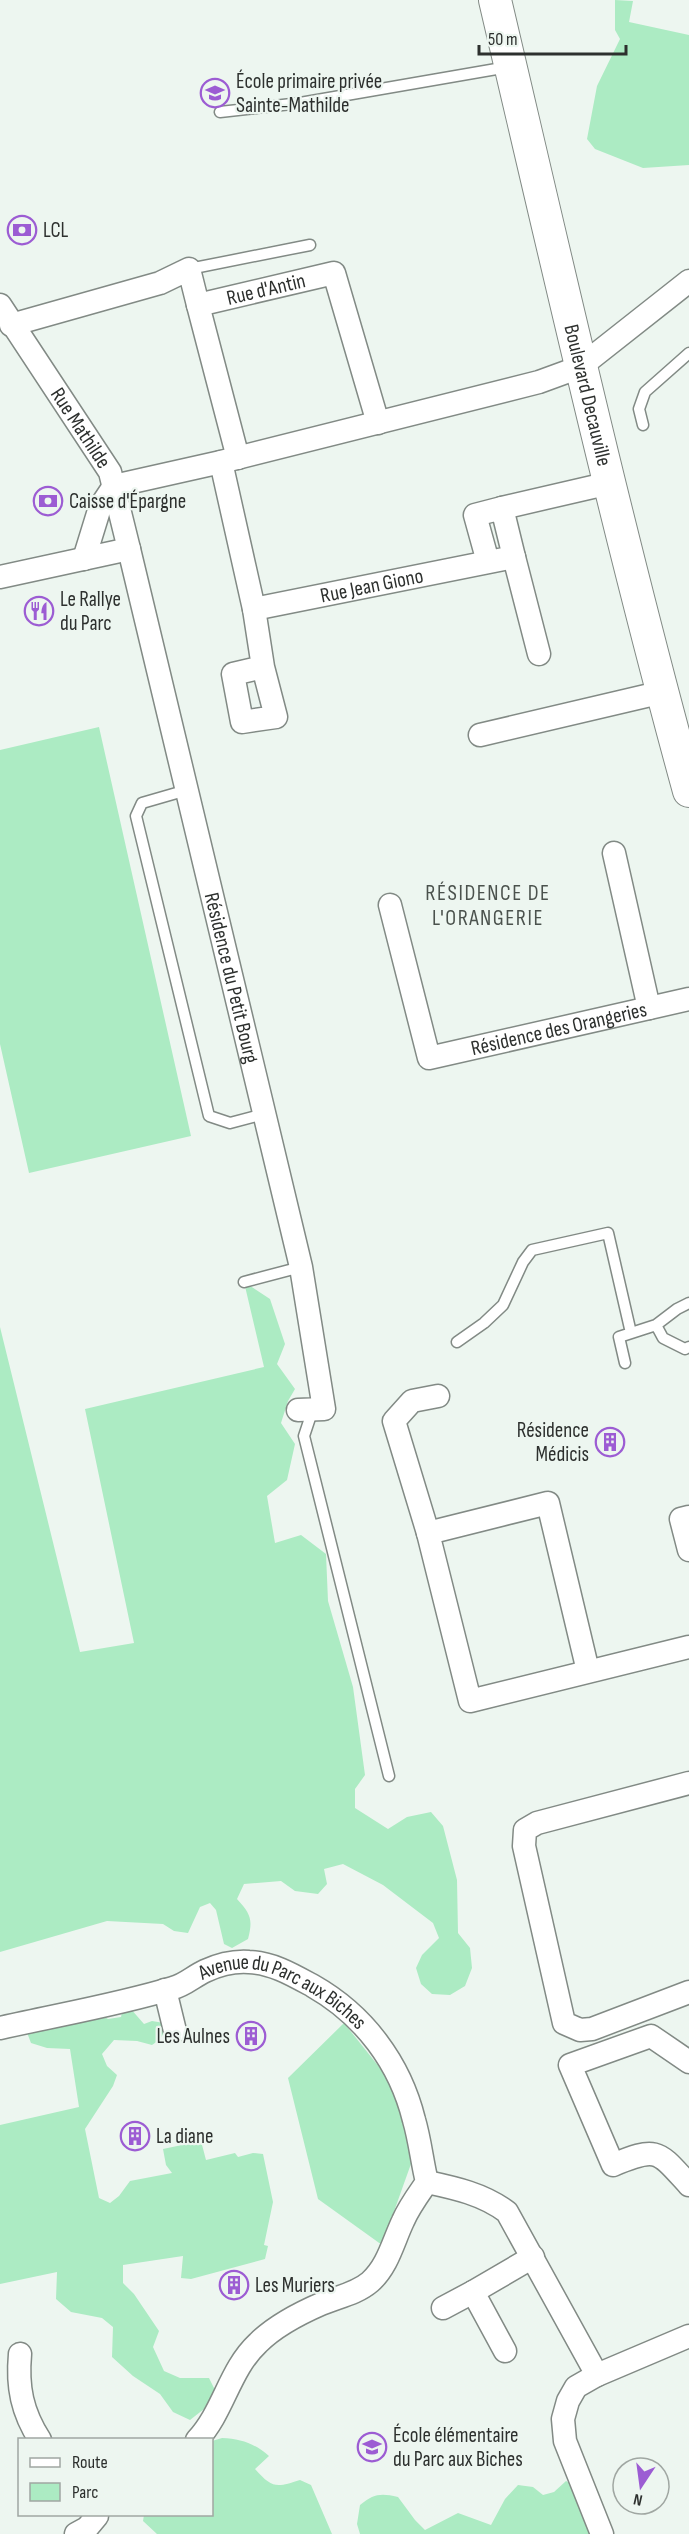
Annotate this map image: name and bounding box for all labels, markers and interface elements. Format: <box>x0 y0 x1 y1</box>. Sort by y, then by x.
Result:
scale bar <box>479 18 626 56</box>
text: 50 m <box>488 29 518 50</box>
place label: École primaire privée Sainte-Mathilde <box>236 69 382 118</box>
school or university icon: École primaire privée Sainte-Mathilde <box>199 77 231 109</box>
bank icon: LCL <box>6 214 38 246</box>
place label: LCL <box>43 218 69 243</box>
street label: Rue d'Antin <box>224 268 308 311</box>
street label: Boulevard Decauville <box>559 322 617 469</box>
street label: Rue Mathilde <box>45 383 116 473</box>
bank icon: Caisse d'Épargne <box>32 485 64 517</box>
place label: Caisse d'Épargne <box>69 489 186 514</box>
street label: Rue Jean Giono <box>318 563 425 608</box>
place label: Le Rallye du Parc <box>60 587 121 636</box>
restaurant icon: Le Rallye du Parc <box>23 595 55 627</box>
district label: RÉSIDENCE DE L'ORANGERIE <box>425 880 551 932</box>
street label: Résidence du Petit Bourg <box>199 890 264 1066</box>
street label: Résidence des Orangeries <box>469 997 649 1061</box>
place label: Résidence Médicis <box>517 1418 589 1467</box>
building icon: Résidence Médicis <box>594 1426 626 1458</box>
street label: Avenue du Parc aux Biches <box>193 1950 372 2035</box>
building icon: Les Aulnes <box>235 2020 267 2052</box>
place label: Les Aulnes <box>157 2024 230 2049</box>
building icon: La diane <box>119 2120 151 2152</box>
place label: La diane <box>156 2124 213 2149</box>
building icon: Les Muriers <box>218 2269 250 2301</box>
place label: Les Muriers <box>255 2273 335 2298</box>
place label: École élémentaire du Parc aux Biches <box>393 2423 523 2472</box>
school or university icon: École élémentaire du Parc aux Biches <box>356 2431 388 2463</box>
legend <box>18 2438 213 2516</box>
text: Route <box>72 2452 108 2473</box>
north arrow <box>611 2456 671 2516</box>
text: Parc <box>72 2482 98 2503</box>
text: N <box>632 2489 644 2509</box>

